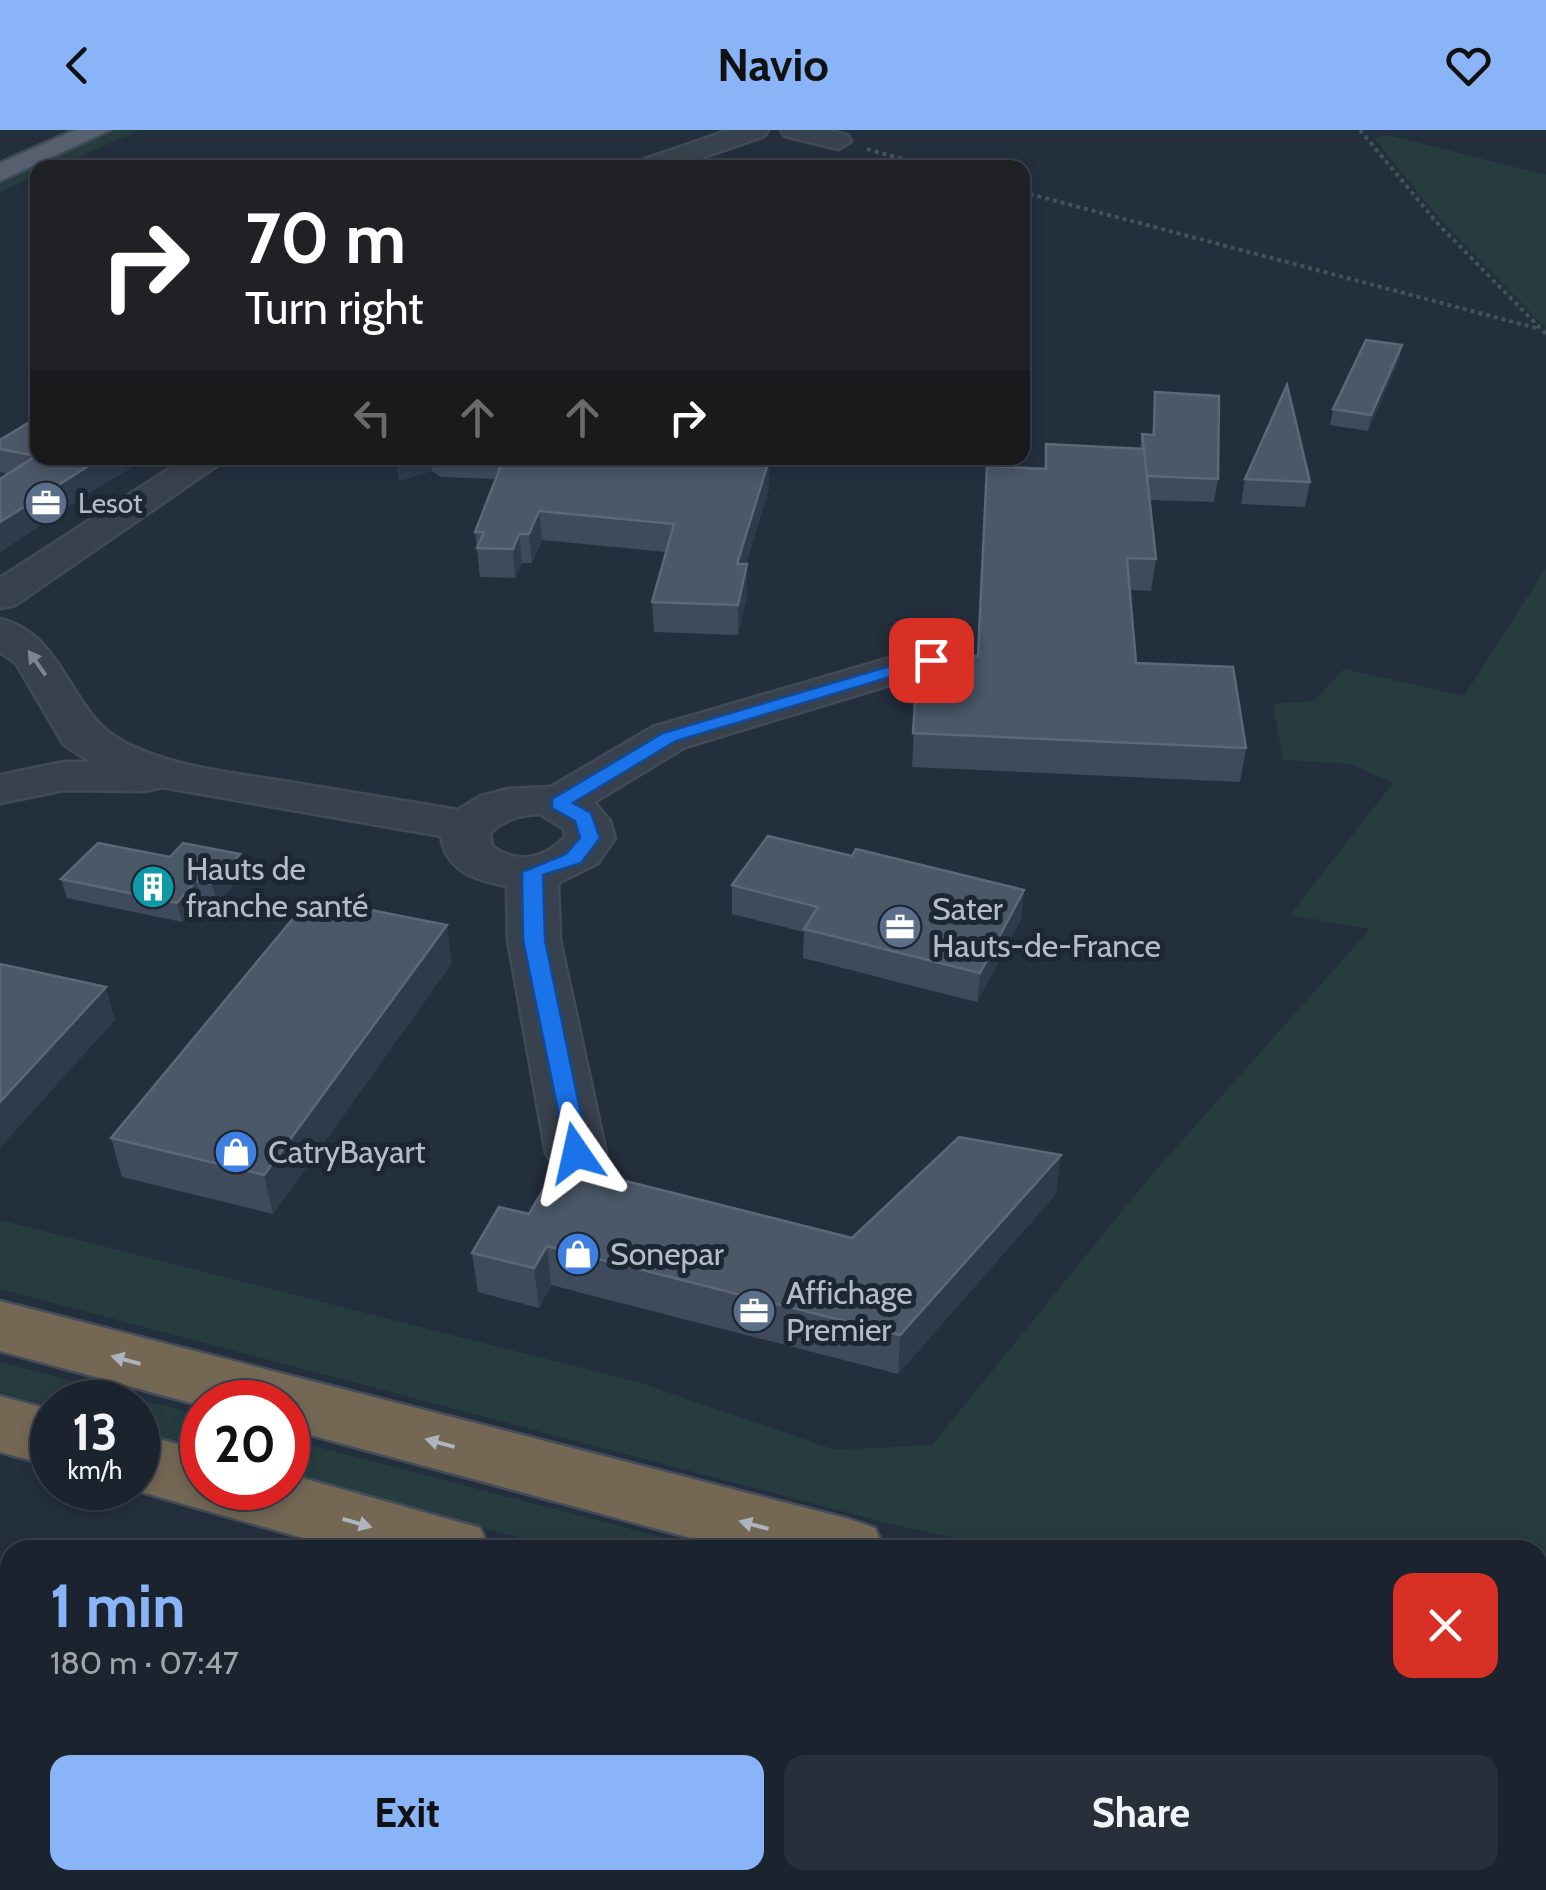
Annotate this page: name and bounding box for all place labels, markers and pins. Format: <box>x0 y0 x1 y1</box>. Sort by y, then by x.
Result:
office icon: Lesot <box>23 480 69 526</box>
place label: Lesot <box>78 486 142 520</box>
pin <box>889 618 974 703</box>
place label: Hauts de franche santé <box>186 849 368 925</box>
building icon: Hauts de franche santé <box>130 864 176 910</box>
place label: Sater Hauts-de-France <box>932 889 1161 965</box>
office icon: Sater Hauts-de-France <box>877 904 923 950</box>
shop icon: CatryBayart <box>213 1129 259 1175</box>
place label: CatryBayart <box>268 1132 426 1171</box>
shop icon: Sonepar <box>555 1231 601 1277</box>
place label: Sonepar <box>610 1234 725 1273</box>
place label: Affichage Premier <box>786 1273 913 1349</box>
office icon: Affichage Premier <box>731 1288 777 1334</box>

